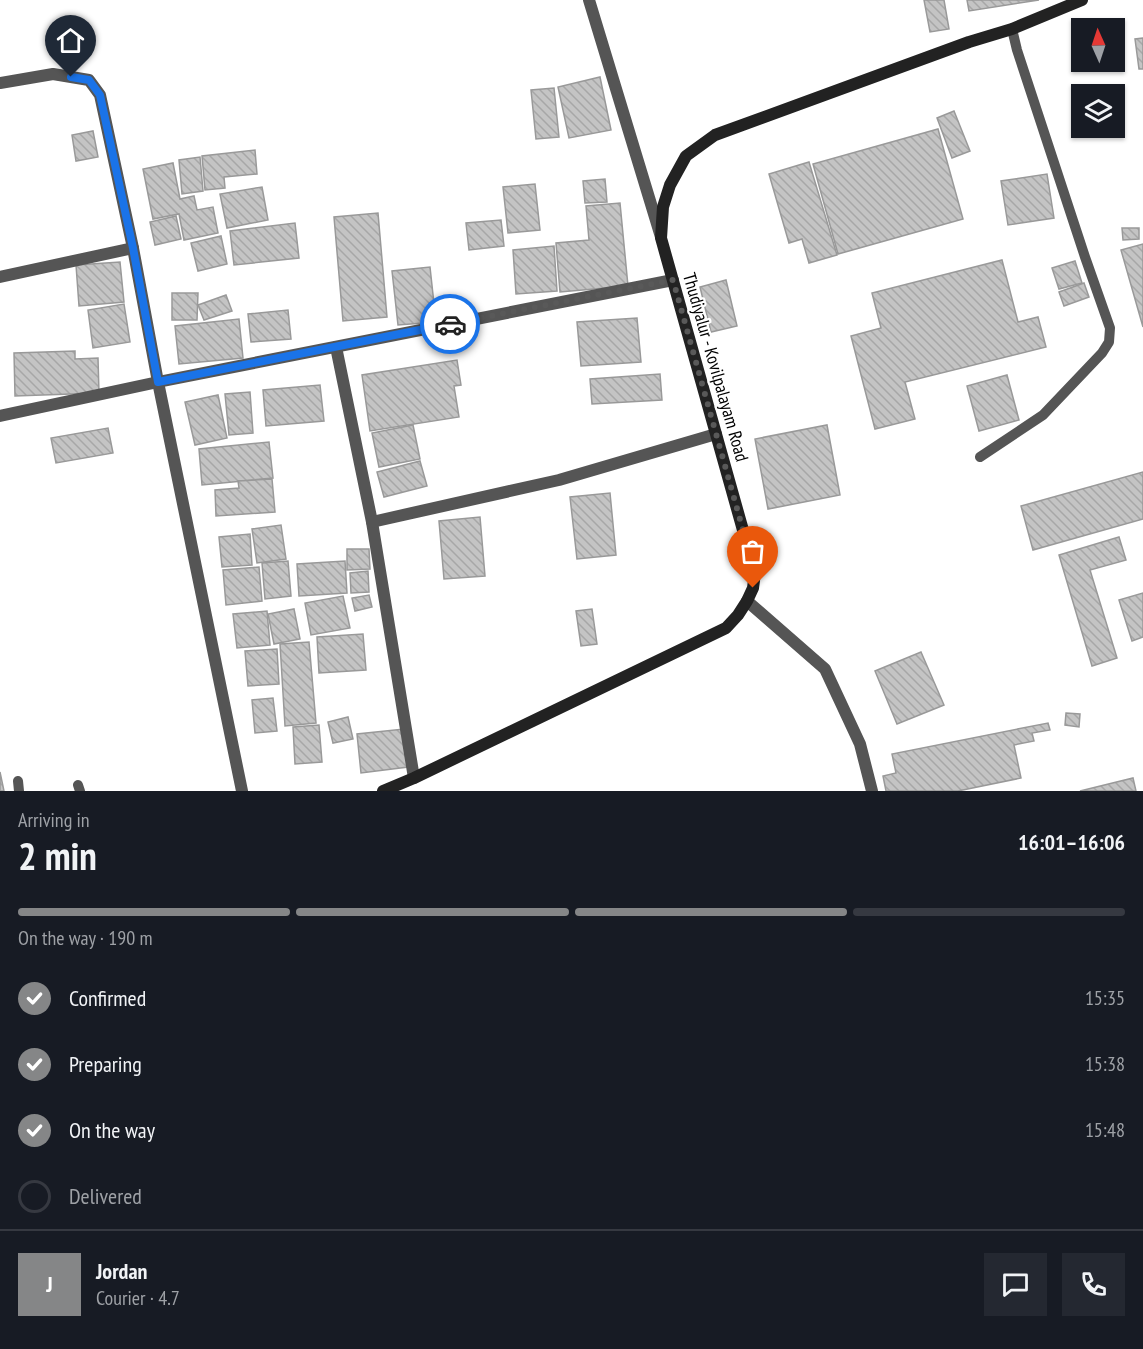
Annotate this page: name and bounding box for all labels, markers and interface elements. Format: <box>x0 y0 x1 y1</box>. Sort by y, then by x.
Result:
pin <box>45 15 96 77</box>
north arrow <box>1071 18 1125 72</box>
map controls <box>1071 18 1125 138</box>
icon: home <box>54 24 87 57</box>
button: layers <box>1071 84 1125 138</box>
street label: Thudiyalur - Kovilpalayam Road <box>678 270 754 464</box>
courier <box>420 294 480 354</box>
icon: car <box>434 308 467 341</box>
pin <box>727 526 778 588</box>
icon: bag <box>736 535 769 568</box>
text: Arriving in <box>18 807 90 833</box>
text: 16:01–16:06 <box>1018 828 1125 856</box>
text: 2 min <box>18 830 97 881</box>
text: On the way · 190 m <box>18 925 153 951</box>
icon: check <box>18 982 51 1015</box>
text: Confirmed <box>69 984 146 1012</box>
text: 15:35 <box>1085 985 1125 1011</box>
icon: check <box>18 1048 51 1081</box>
text: Preparing <box>69 1050 142 1078</box>
text: 15:38 <box>1085 1051 1125 1077</box>
icon: check <box>18 1114 51 1147</box>
text: On the way <box>69 1116 155 1144</box>
text: 15:48 <box>1085 1117 1125 1143</box>
text: Delivered <box>69 1182 142 1210</box>
button: chat <box>984 1253 1047 1316</box>
button: phone <box>1062 1253 1125 1316</box>
text: Jordan <box>96 1257 147 1285</box>
text: J <box>46 1270 53 1298</box>
text: Courier · 4.7 <box>96 1285 180 1311</box>

